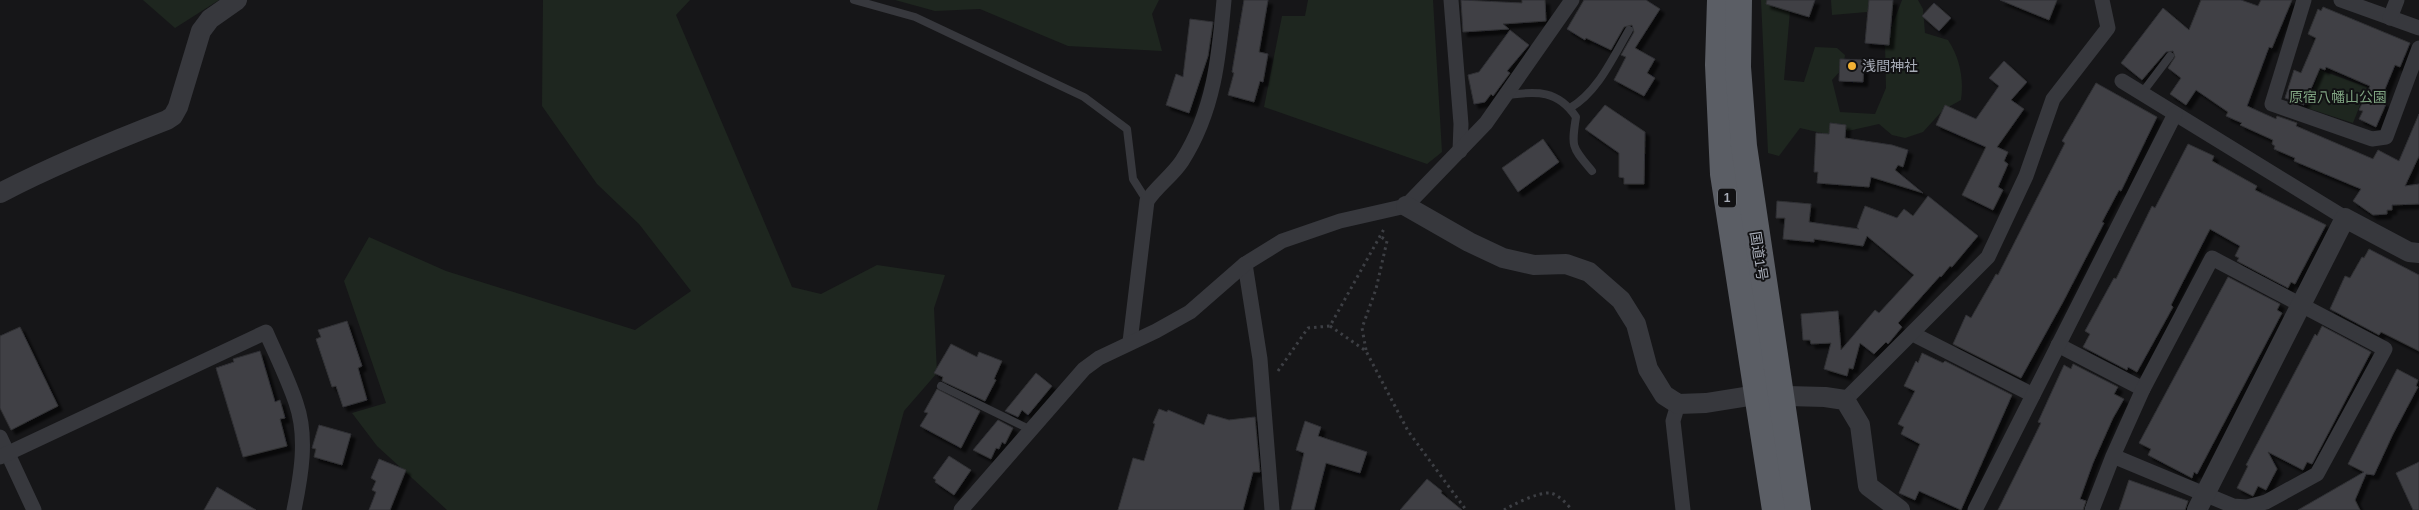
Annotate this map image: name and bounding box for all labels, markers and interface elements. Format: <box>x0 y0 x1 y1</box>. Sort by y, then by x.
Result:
place label: 浅間神社 <box>1862 58 1918 74</box>
marker: 浅間神社 <box>1846 60 1858 72</box>
park label: 原宿八幡山公園 <box>2289 89 2387 105</box>
road number: 1 <box>1718 188 1736 208</box>
street label: 国道1号 <box>1747 230 1771 282</box>

